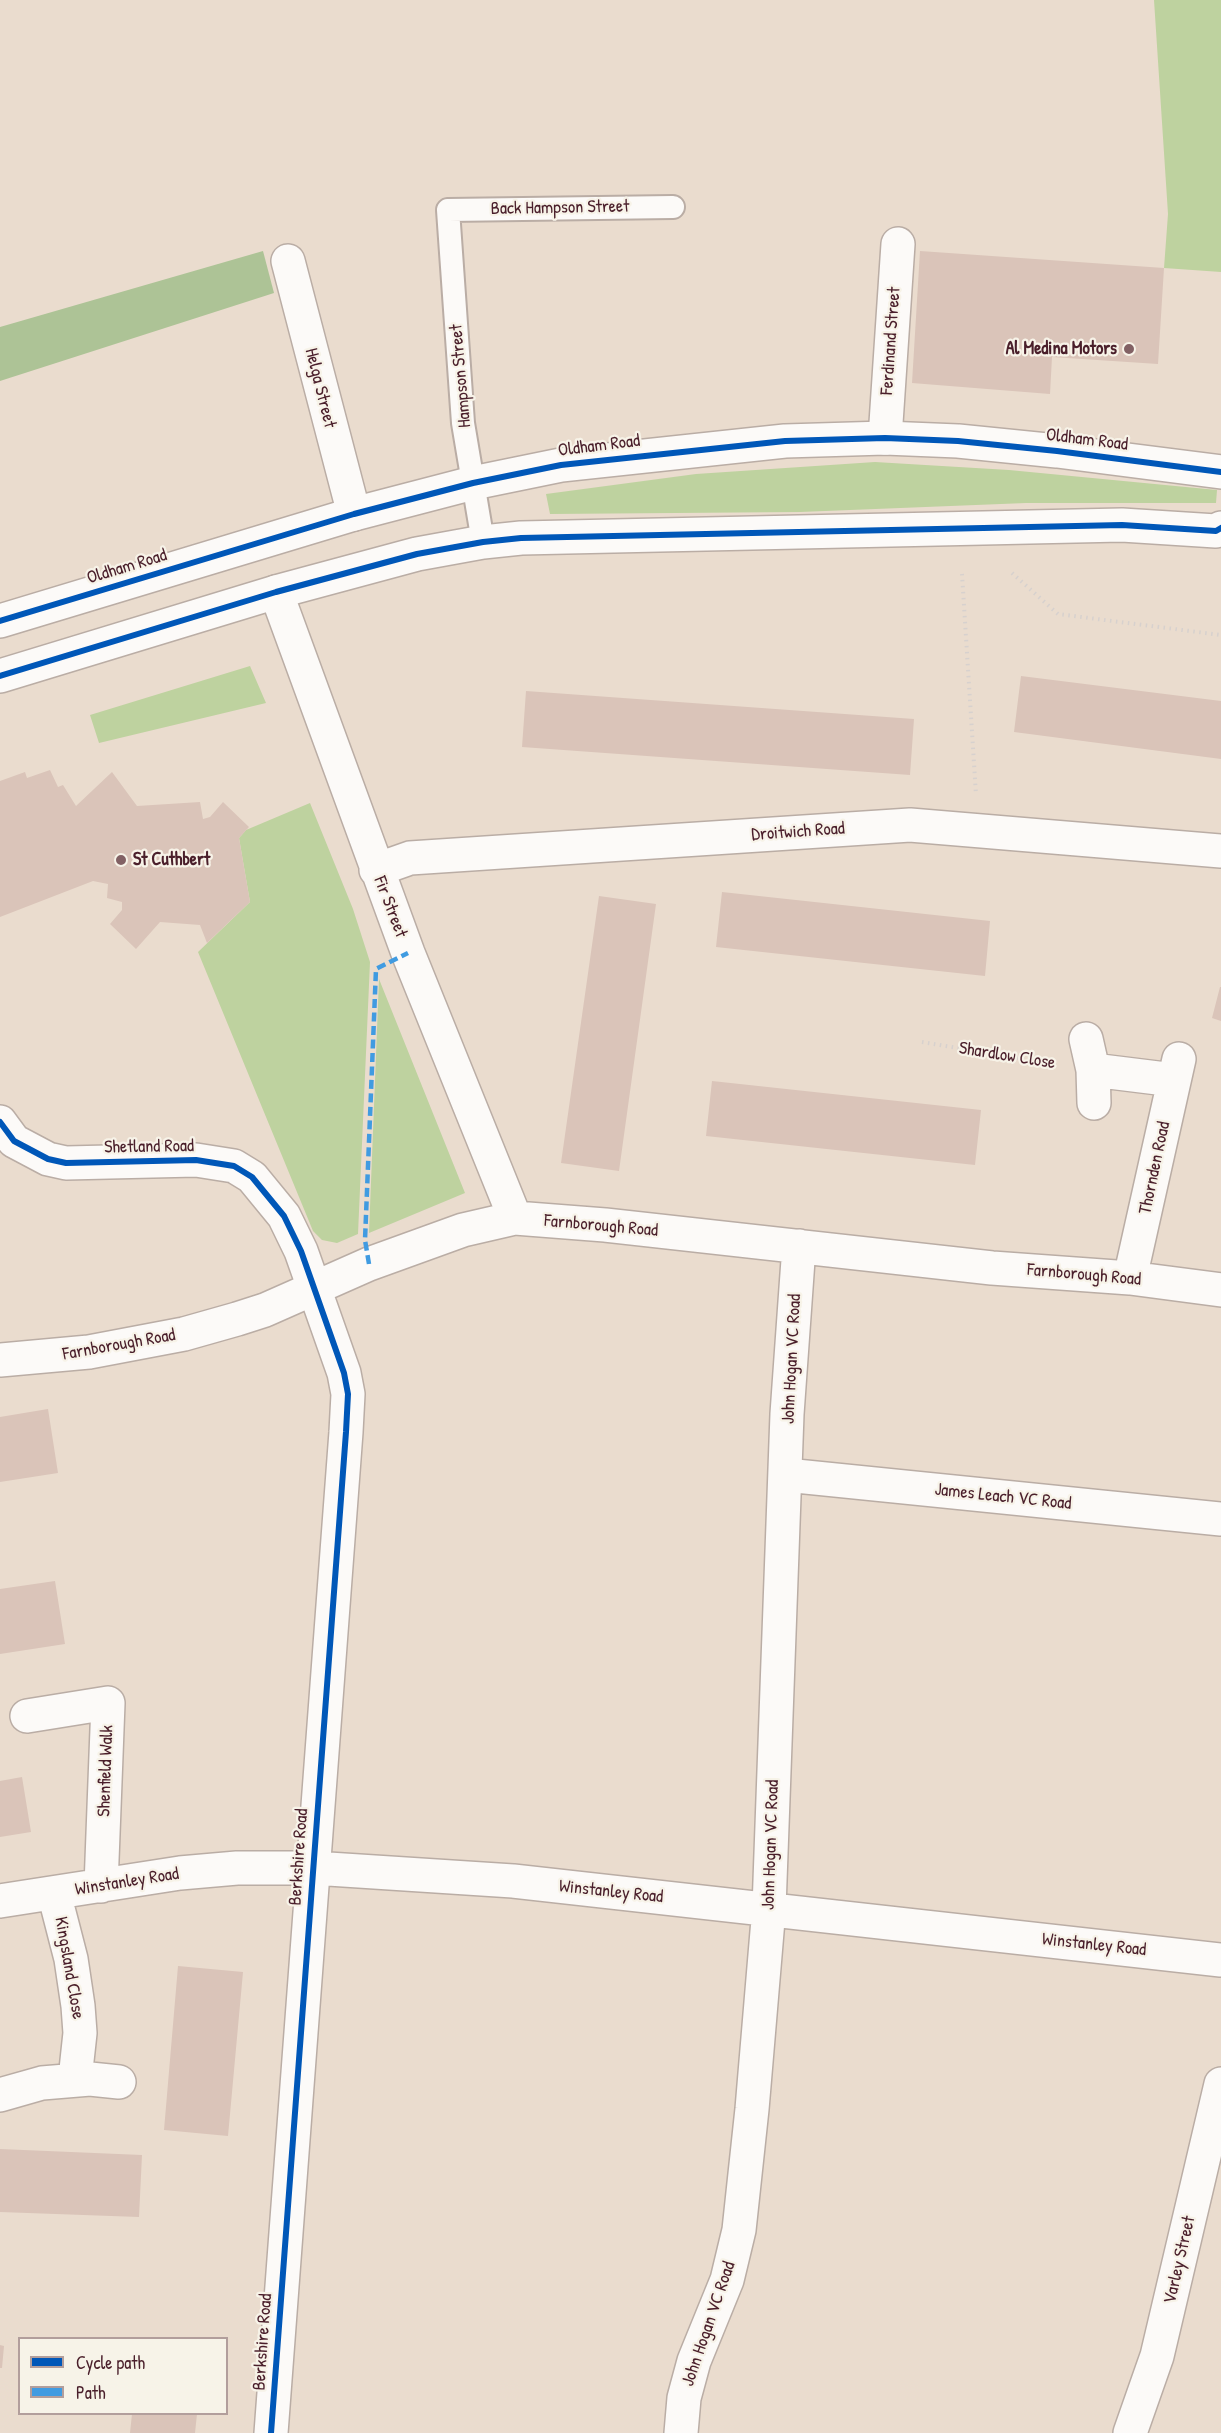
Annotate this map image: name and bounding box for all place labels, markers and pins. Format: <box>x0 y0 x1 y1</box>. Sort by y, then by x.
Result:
place label: Al Medina Motors <box>1006 338 1117 360</box>
marker: Al Medina Motors <box>1122 342 1136 356</box>
place label: St Cuthbert <box>133 849 210 871</box>
marker: St Cuthbert <box>114 853 128 867</box>

